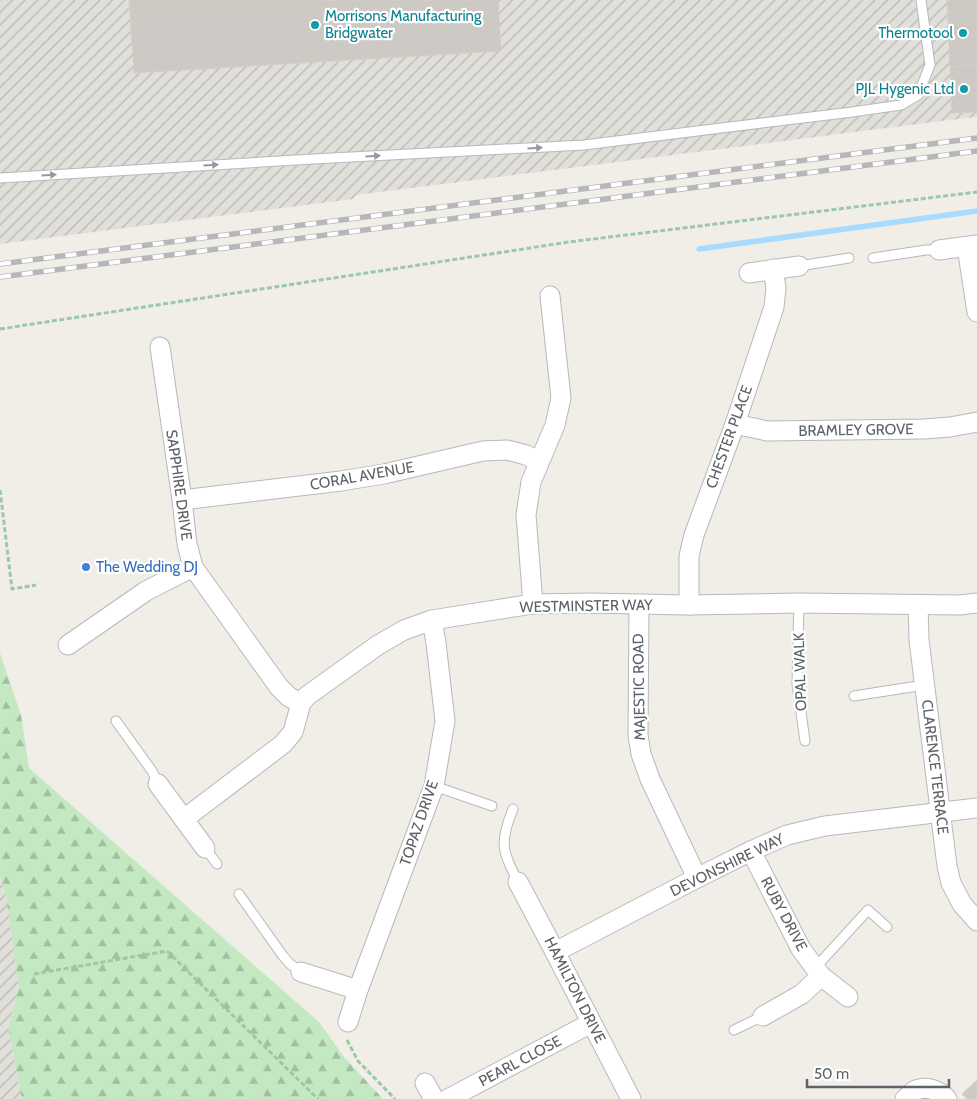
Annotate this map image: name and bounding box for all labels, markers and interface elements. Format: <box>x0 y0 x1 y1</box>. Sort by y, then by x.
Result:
place label: Morrisons Manufacturing Bridgwater <box>325 7 482 42</box>
marker: Morrisons Manufacturing Bridgwater <box>309 19 321 31</box>
place label: Thermotool <box>878 24 953 42</box>
marker: Thermotool <box>957 27 969 39</box>
place label: PJL Hygenic Ltd <box>855 80 954 98</box>
marker: PJL Hygenic Ltd <box>958 83 970 95</box>
one-way arrow <box>528 143 544 151</box>
one-way arrow <box>365 151 381 159</box>
one-way arrow <box>203 160 219 168</box>
one-way arrow <box>41 170 57 178</box>
street label: CHESTER PLACE <box>702 383 756 491</box>
street label: BRAMLEY GROVE <box>798 420 914 440</box>
street label: SAPPHIRE DRIVE <box>162 429 196 541</box>
street label: CORAL AVENUE <box>309 458 415 494</box>
place label: The Wedding DJ <box>96 558 198 576</box>
marker: The Wedding DJ <box>80 561 92 573</box>
street label: WESTMINSTER WAY <box>519 596 653 616</box>
street label: OPAL WALK <box>790 632 810 712</box>
street label: MAJESTIC ROAD <box>629 633 649 741</box>
street label: CLARENCE TERRACE <box>918 698 952 836</box>
street label: TOPAZ DRIVE <box>396 778 442 868</box>
street label: DEVONSHIRE WAY <box>667 829 787 900</box>
street label: RUBY DRIVE <box>757 874 811 954</box>
street label: HAMILTON DRIVE <box>541 934 609 1046</box>
street label: PEARL CLOSE <box>476 1032 564 1090</box>
scale bar <box>807 1056 950 1088</box>
text: 50 m <box>814 1065 849 1083</box>

